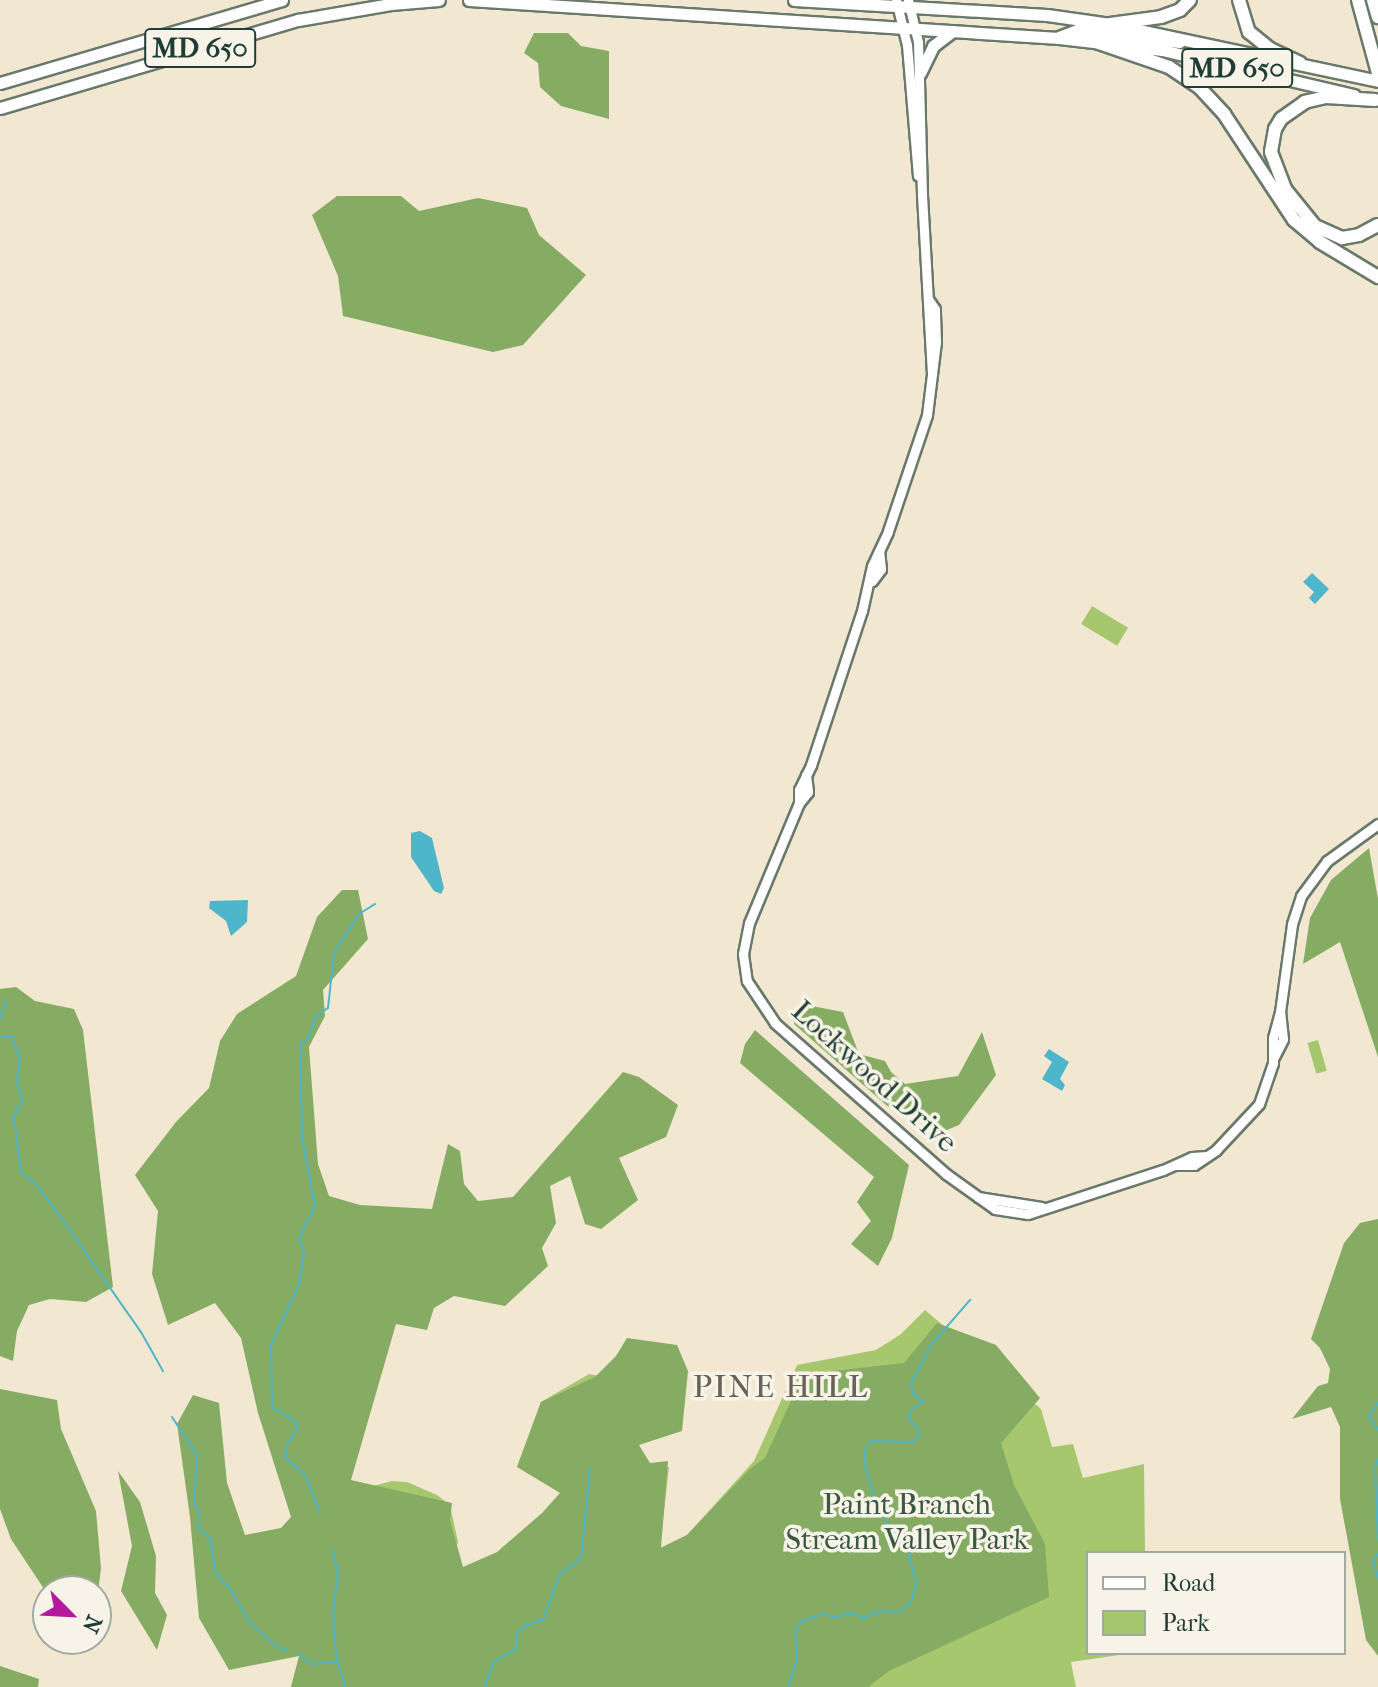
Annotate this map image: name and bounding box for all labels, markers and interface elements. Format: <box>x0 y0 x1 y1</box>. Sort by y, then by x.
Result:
road number: MD 650 <box>144 24 256 72</box>
road number: MD 650 <box>1181 44 1293 92</box>
street label: Lockwood Drive <box>784 993 964 1161</box>
district label: PINE HILL <box>693 1368 869 1406</box>
park label: Paint Branch Stream Valley Park <box>785 1487 1029 1558</box>
legend <box>1086 1551 1346 1655</box>
text: Road <box>1162 1569 1215 1597</box>
north arrow <box>32 1575 112 1655</box>
text: Park <box>1162 1609 1210 1637</box>
text: N <box>77 1611 107 1637</box>

